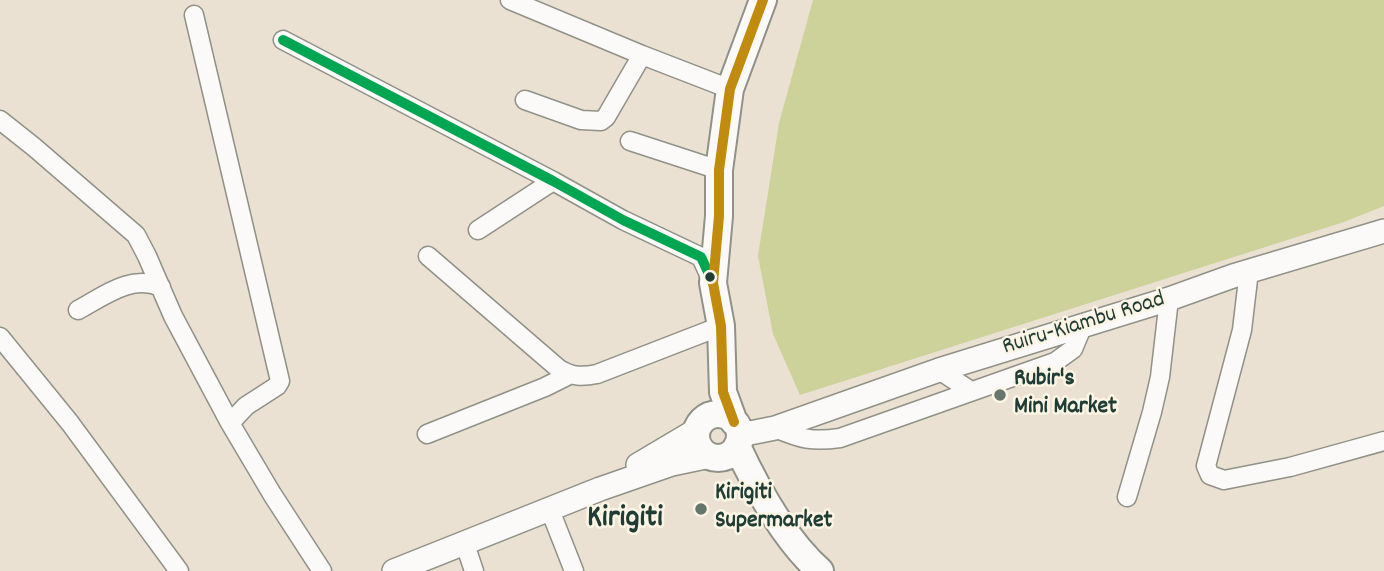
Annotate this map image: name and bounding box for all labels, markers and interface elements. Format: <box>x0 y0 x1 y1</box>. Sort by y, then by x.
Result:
unlabelled marker <box>703 270 717 284</box>
street label: Ruiru-Kiambu Road <box>999 287 1169 363</box>
place label: Rubir's Mini Market <box>1014 367 1117 423</box>
marker: Rubir's Mini Market <box>992 387 1008 403</box>
place label: Kirigiti Supermarket <box>715 481 832 537</box>
marker: Kirigiti Supermarket <box>693 501 709 517</box>
district label: Kirigiti <box>587 502 663 540</box>

